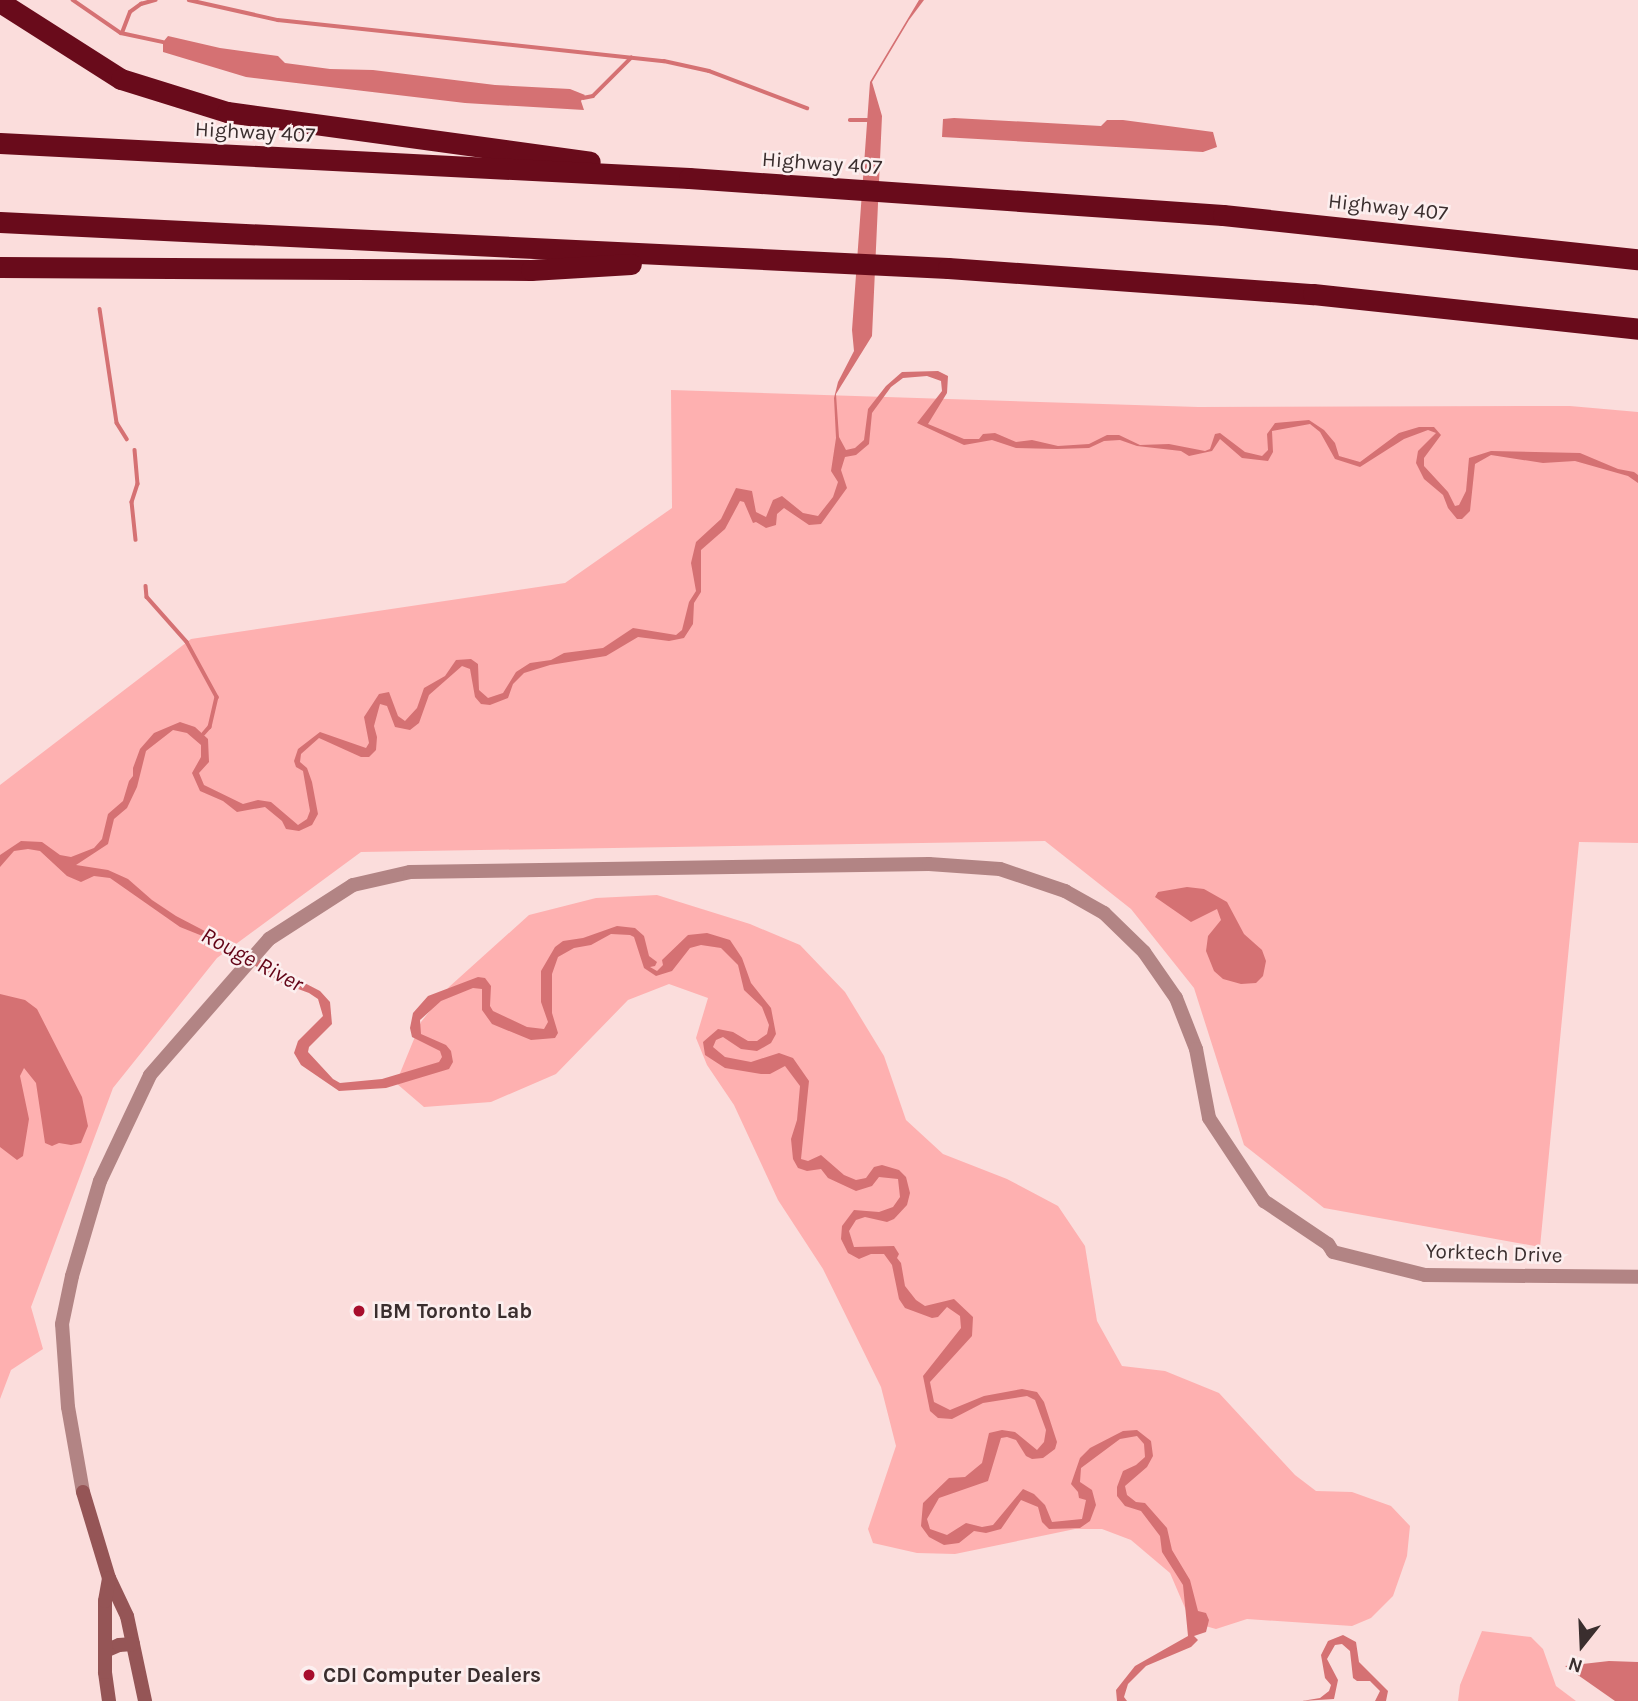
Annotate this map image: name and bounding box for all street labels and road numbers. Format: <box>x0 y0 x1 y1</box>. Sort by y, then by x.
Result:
street label: Highway 407 <box>194 116 316 148</box>
street label: Highway 407 <box>761 146 883 180</box>
street label: Highway 407 <box>1327 188 1449 226</box>
street label: Yorktech Drive <box>1425 1238 1563 1268</box>

